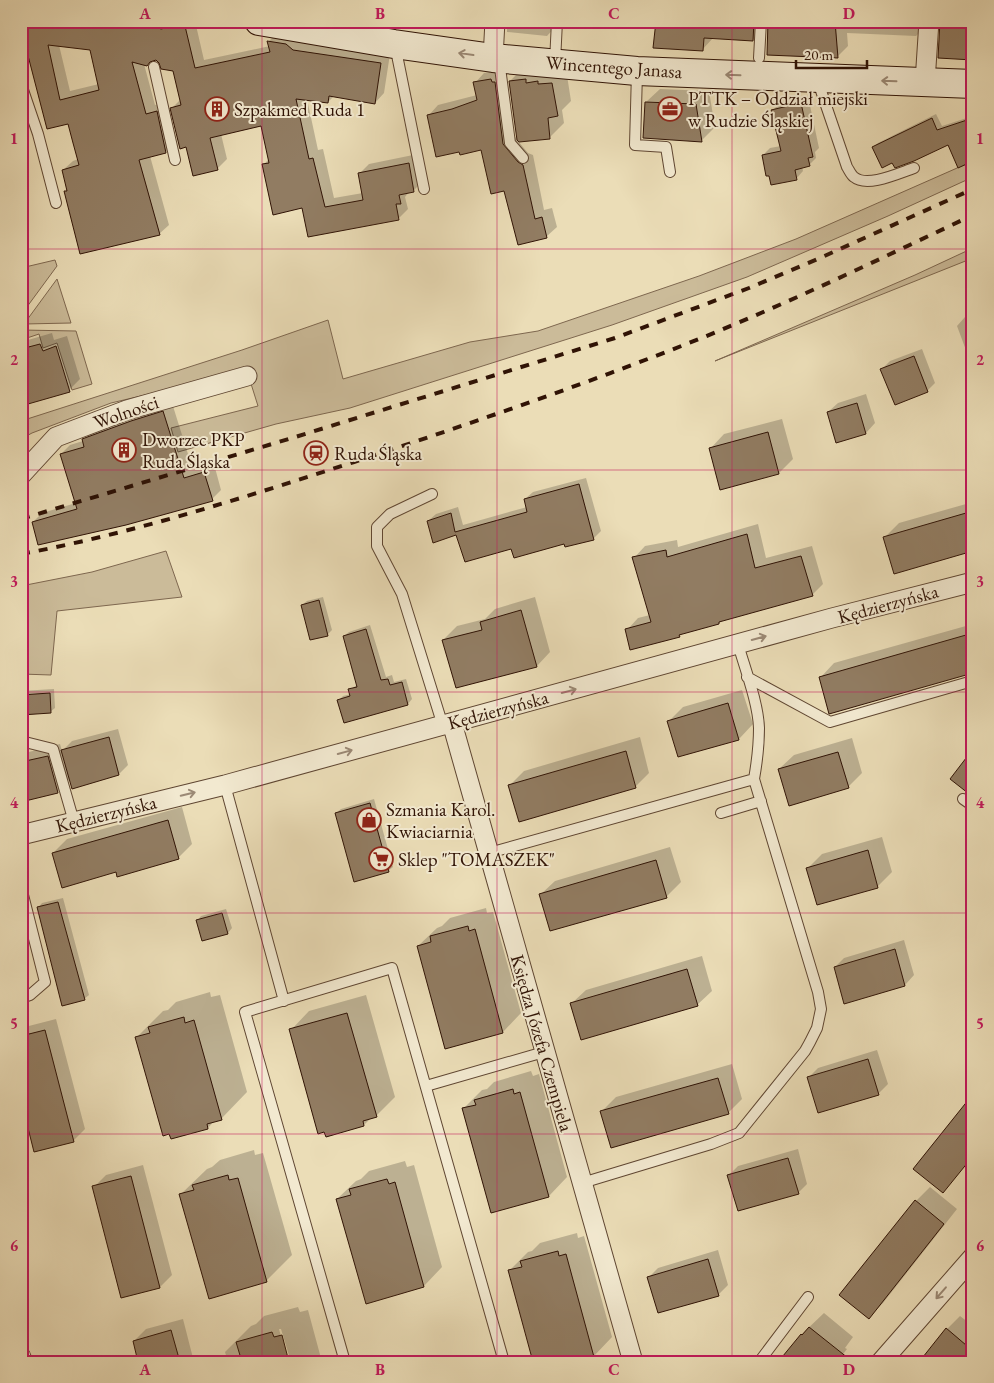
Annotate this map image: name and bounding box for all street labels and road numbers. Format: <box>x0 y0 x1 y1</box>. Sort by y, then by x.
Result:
street label: Wincentego Janasa <box>545 50 683 84</box>
street label: Wolności <box>90 389 162 435</box>
street label: Kędzierzyńska <box>835 578 942 629</box>
street label: Kędzierzyńska <box>445 684 552 735</box>
street label: Kędzierzyńska <box>53 789 160 839</box>
street label: Księdza Józefa Czempiela <box>505 952 579 1135</box>

